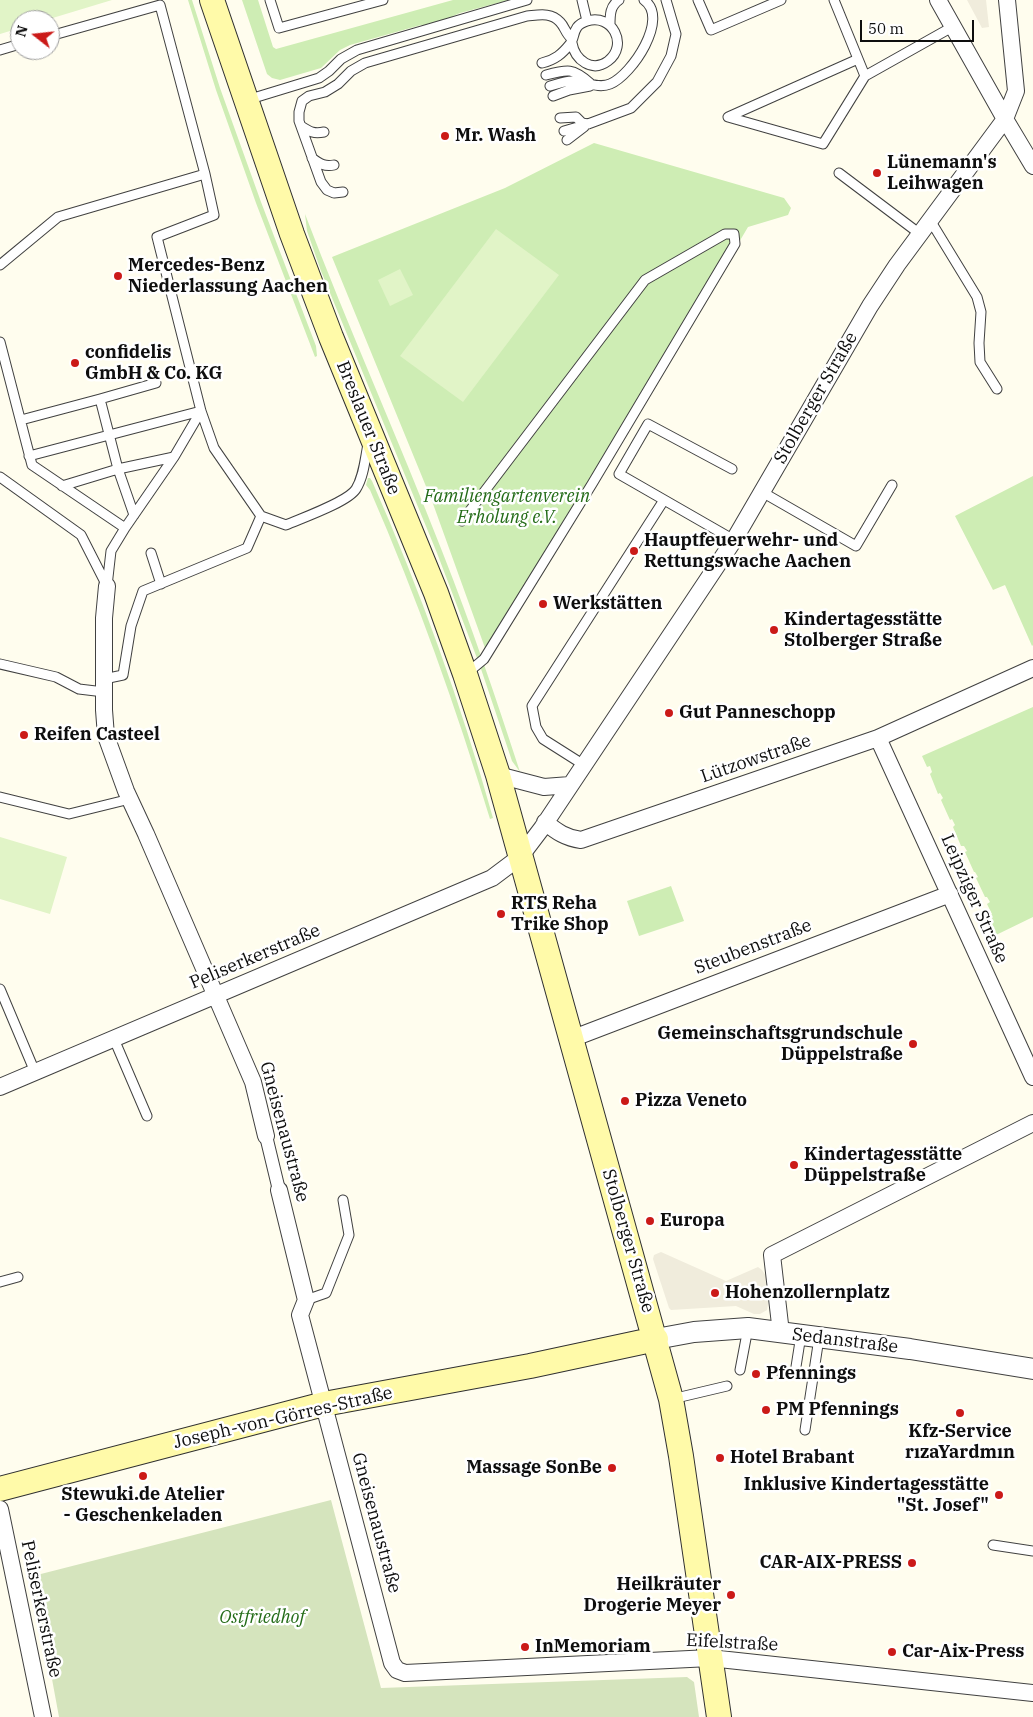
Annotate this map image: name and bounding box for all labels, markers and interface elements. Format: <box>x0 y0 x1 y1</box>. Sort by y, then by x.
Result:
north arrow <box>10 10 60 60</box>
scale bar <box>863 10 977 42</box>
text: 50 m <box>868 19 904 38</box>
text: N <box>11 23 32 39</box>
place label: Mr. Wash <box>455 125 536 147</box>
marker: Mr. Wash <box>439 130 451 142</box>
place label: Lünemann's Leihwagen <box>887 152 997 194</box>
marker: Lünemann's Leihwagen <box>871 167 883 179</box>
place label: Mercedes-Benz Niederlassung Aachen <box>128 255 328 298</box>
marker: Mercedes-Benz Niederlassung Aachen <box>112 270 124 282</box>
street label: Stolberger Straße <box>770 328 862 468</box>
place label: confidelis GmbH & Co. KG <box>85 342 222 384</box>
marker: confidelis GmbH & Co. KG <box>69 357 81 369</box>
street label: Breslauer Straße <box>331 358 405 498</box>
park label: Familiengartenverein Erholung e.V. <box>424 486 590 528</box>
place label: Hauptfeuerwehr- und Rettungswache Aachen <box>644 530 851 572</box>
marker: Hauptfeuerwehr- und Rettungswache Aachen <box>628 545 640 557</box>
place label: Werkstätten <box>553 593 662 615</box>
marker: Werkstätten <box>537 598 549 610</box>
place label: Kindertagesstätte Stolberger Straße <box>784 609 942 652</box>
marker: Kindertagesstätte Stolberger Straße <box>768 624 780 636</box>
place label: Gut Panneschopp <box>679 702 836 724</box>
marker: Gut Panneschopp <box>663 707 675 719</box>
place label: Reifen Casteel <box>34 724 160 746</box>
marker: Reifen Casteel <box>18 729 30 741</box>
street label: Lützowstraße <box>698 730 814 788</box>
street label: Leipziger Straße <box>936 831 1012 967</box>
place label: RTS Reha Trike Shop <box>511 893 609 936</box>
marker: RTS Reha Trike Shop <box>495 908 507 920</box>
street label: Steubenstraße <box>691 915 815 979</box>
street label: Peliserkerstraße <box>186 920 324 994</box>
place label: Gemeinschaftsgrundschule Düppelstraße <box>657 1023 903 1066</box>
marker: Gemeinschaftsgrundschule Düppelstraße <box>907 1038 919 1050</box>
street label: Gneisenaustraße <box>255 1059 313 1205</box>
place label: Pizza Veneto <box>635 1090 747 1112</box>
marker: Pizza Veneto <box>619 1095 631 1107</box>
place label: Kindertagesstätte Düppelstraße <box>804 1144 962 1186</box>
marker: Kindertagesstätte Düppelstraße <box>788 1159 800 1171</box>
street label: Stolberger Straße <box>597 1167 659 1315</box>
place label: Europa <box>660 1210 725 1232</box>
marker: Europa <box>644 1215 656 1227</box>
place label: Hohenzollernplatz <box>725 1282 890 1304</box>
marker: Hohenzollernplatz <box>709 1287 721 1299</box>
street label: Sedanstraße <box>791 1324 899 1358</box>
place label: Pfennings <box>766 1363 856 1385</box>
marker: Pfennings <box>750 1368 762 1380</box>
street label: Joseph-von-Görres-Straße <box>171 1382 395 1454</box>
place label: PM Pfennings <box>776 1399 899 1421</box>
marker: PM Pfennings <box>760 1404 772 1416</box>
marker: Kfz-Service rızaYardmın <box>954 1407 966 1419</box>
place label: Kfz-Service rızaYardmın <box>905 1421 1015 1464</box>
place label: Hotel Brabant <box>730 1447 854 1469</box>
street label: Gneisenaustraße <box>347 1450 405 1596</box>
marker: Hotel Brabant <box>714 1452 726 1464</box>
place label: Massage SonBe <box>466 1457 602 1479</box>
marker: Massage SonBe <box>606 1462 618 1474</box>
marker: Stewuki.de Atelier - Geschenkeladen <box>137 1470 149 1482</box>
place label: Inklusive Kindertagesstätte "St. Josef" <box>744 1474 989 1516</box>
place label: Stewuki.de Atelier - Geschenkeladen <box>61 1484 225 1526</box>
marker: Inklusive Kindertagesstätte "St. Josef" <box>993 1489 1005 1501</box>
street label: Peliserkerstraße <box>16 1538 66 1680</box>
place label: CAR-AIX-PRESS <box>759 1552 902 1574</box>
marker: CAR-AIX-PRESS <box>906 1557 918 1569</box>
place label: Heilkräuter Drogerie Meyer <box>583 1574 721 1616</box>
marker: Heilkräuter Drogerie Meyer <box>725 1589 737 1601</box>
park label: Ostfriedhof <box>219 1607 305 1629</box>
street label: Eifelstraße <box>685 1630 779 1656</box>
place label: InMemoriam <box>535 1636 651 1658</box>
marker: InMemoriam <box>519 1641 531 1653</box>
place label: Car-Aix-Press <box>902 1641 1024 1663</box>
marker: Car-Aix-Press <box>886 1646 898 1658</box>

